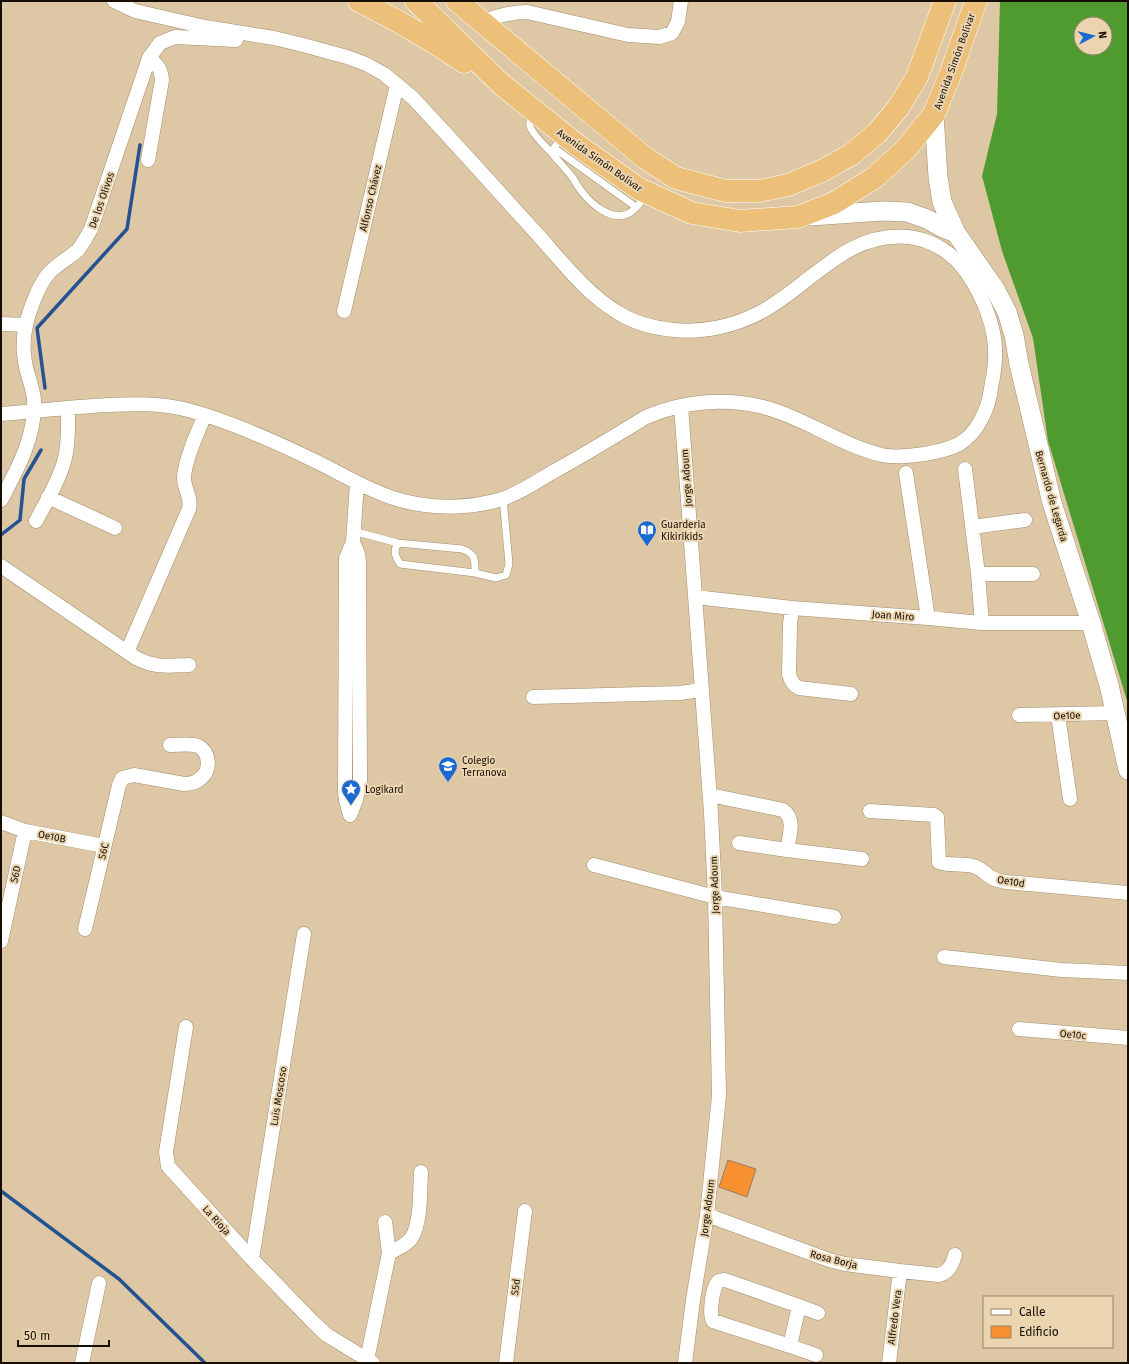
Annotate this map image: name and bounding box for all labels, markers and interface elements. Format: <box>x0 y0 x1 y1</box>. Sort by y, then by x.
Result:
street label: Avenida Simón Bolívar <box>931 11 978 111</box>
north arrow <box>1073 16 1113 56</box>
text: N <box>1096 30 1109 39</box>
street label: Avenida Simón Bolívar <box>554 126 645 195</box>
street label: Alfonso Chávez <box>357 163 385 233</box>
street label: De los Olivos <box>87 170 117 230</box>
street label: Jorge Adoum <box>679 449 695 507</box>
street label: Bernardo de Legarda <box>1032 449 1070 543</box>
library icon: Guarderia Kikirikids <box>636 519 658 547</box>
place label: Guarderia Kikirikids <box>661 519 706 543</box>
street label: Joan Miro <box>871 609 915 623</box>
street label: Oe10e <box>1053 710 1081 722</box>
school or university icon: Colegio Terranova <box>437 755 459 783</box>
place label: Colegio Terranova <box>462 755 507 779</box>
place icon: Logikard <box>340 778 362 806</box>
place label: Logikard <box>365 784 404 796</box>
street label: Oe10B <box>37 828 67 846</box>
street label: S6C <box>96 842 112 861</box>
street label: Jorge Adoum <box>708 856 722 914</box>
street label: S6D <box>8 865 24 884</box>
street label: Oe10d <box>996 874 1026 890</box>
street label: Oe10c <box>1059 1028 1087 1042</box>
street label: Luis Moscoso <box>268 1065 290 1127</box>
street label: Jorge Adoum <box>699 1179 717 1237</box>
street label: La Rioja <box>200 1203 233 1238</box>
street label: Rosa Borja <box>809 1248 859 1272</box>
street label: S5d <box>509 1278 523 1296</box>
street label: Alfredo Vera <box>886 1289 904 1345</box>
legend <box>983 1296 1113 1348</box>
text: Calle <box>1019 1305 1046 1319</box>
scale bar <box>18 1322 109 1348</box>
text: Edificio <box>1019 1325 1059 1339</box>
text: 50 m <box>24 1329 50 1343</box>

